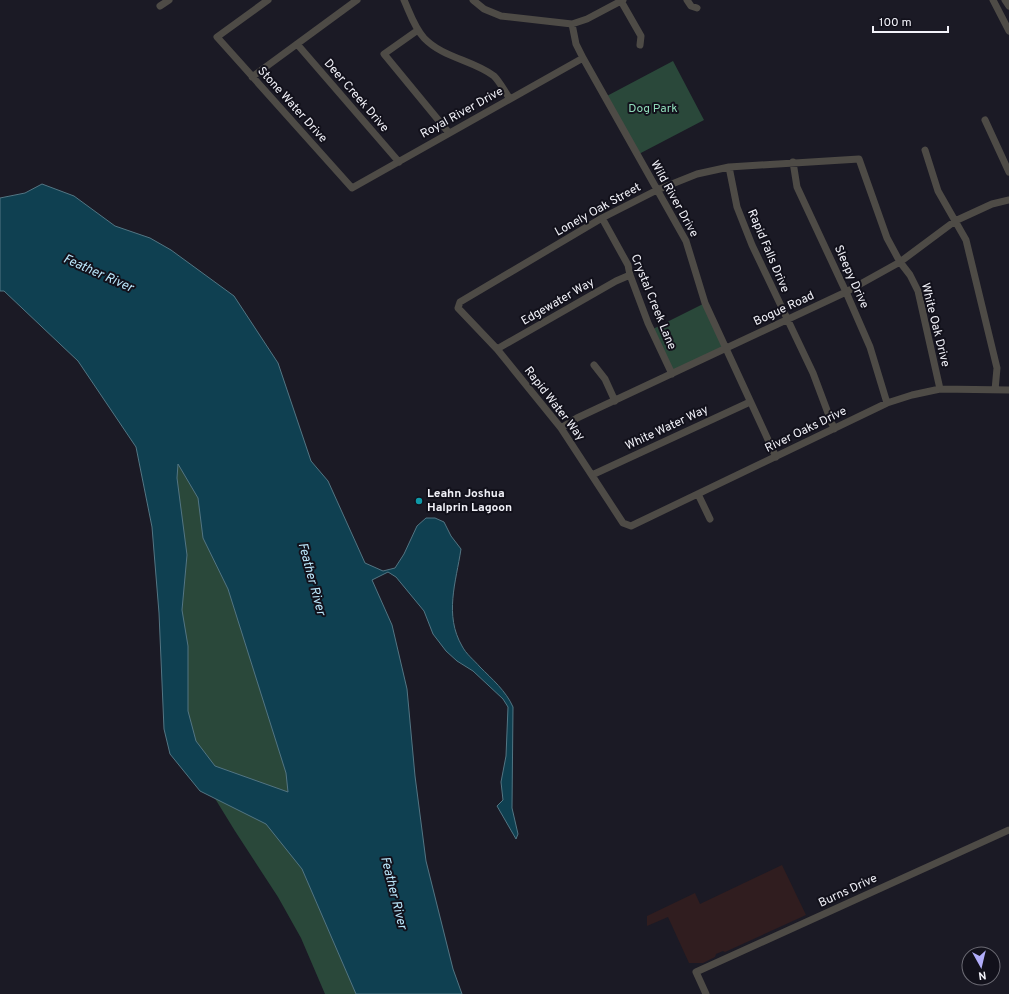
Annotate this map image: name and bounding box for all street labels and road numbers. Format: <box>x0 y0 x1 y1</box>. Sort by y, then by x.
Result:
street label: Deer Creek Drive <box>320 56 392 136</box>
street label: Stone Water Drive <box>254 64 330 146</box>
street label: Royal River Drive <box>418 84 506 142</box>
street label: Wild River Drive <box>646 158 702 240</box>
street label: Lonely Oak Street <box>552 180 644 240</box>
street label: Rapid Falls Drive <box>743 207 793 295</box>
street label: Sleepy Drive <box>830 243 872 311</box>
street label: Crystal Creek Lane <box>627 252 679 352</box>
street label: Edgewater Way <box>519 275 597 329</box>
street label: White Oak Drive <box>917 281 953 369</box>
street label: Bogue Road <box>751 288 817 330</box>
street label: Rapid Water Way <box>520 364 588 444</box>
street label: White Water Way <box>623 402 711 454</box>
street label: River Oaks Drive <box>762 403 850 457</box>
street label: Burns Drive <box>816 870 880 912</box>

